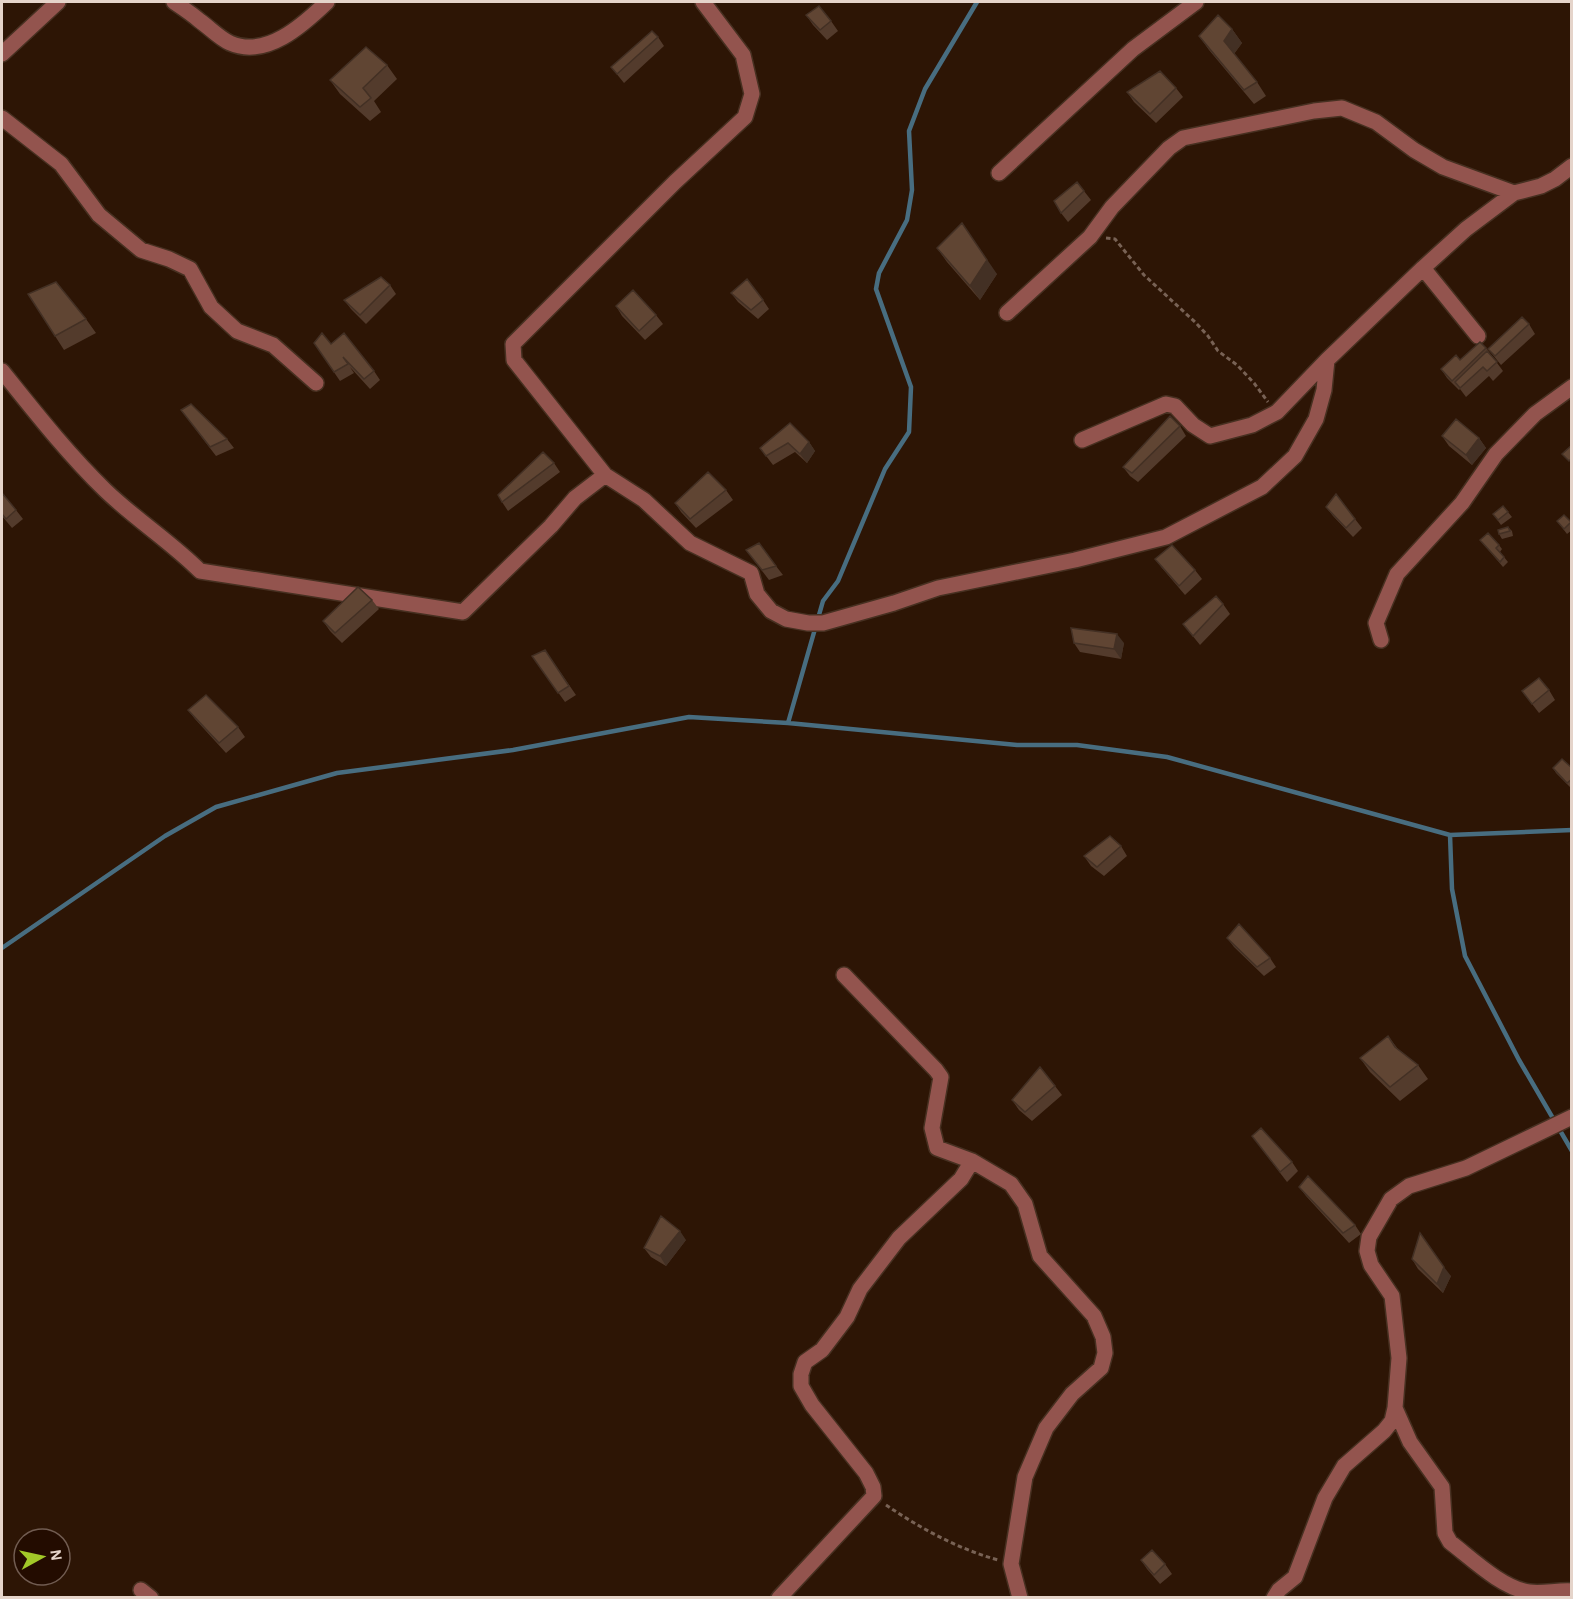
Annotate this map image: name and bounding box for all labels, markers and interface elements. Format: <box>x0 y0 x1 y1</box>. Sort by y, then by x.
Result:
north arrow <box>12 1527 72 1587</box>
text: N <box>47 1548 65 1562</box>

